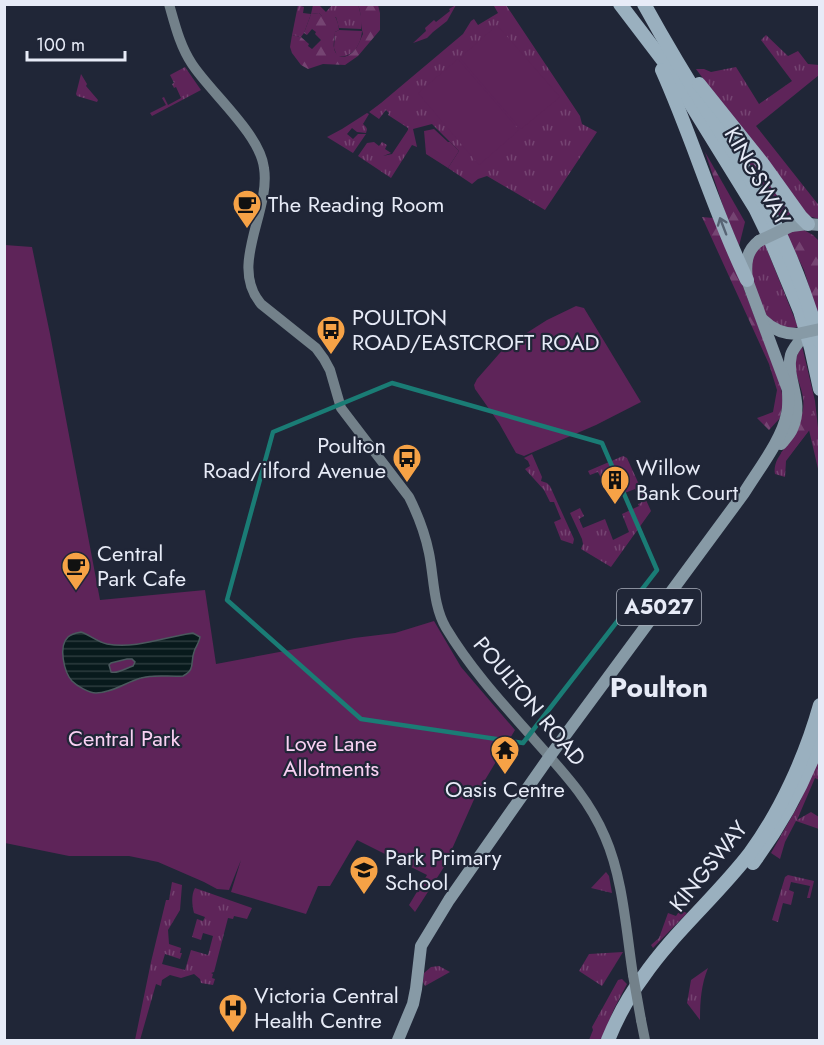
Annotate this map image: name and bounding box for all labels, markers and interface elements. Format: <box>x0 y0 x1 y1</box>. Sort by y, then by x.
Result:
scale bar <box>27 24 124 62</box>
text: 100 m <box>36 32 85 58</box>
street label: KINGSWAY <box>717 121 799 232</box>
cafe icon: The Reading Room <box>231 188 263 230</box>
place label: The Reading Room <box>268 188 444 220</box>
one-way arrow <box>717 217 728 236</box>
place label: POULTON ROAD/EASTCROFT ROAD <box>352 301 599 358</box>
bus stop icon: POULTON ROAD/EASTCROFT ROAD <box>315 314 347 356</box>
place label: Poulton Road/ilford Avenue <box>203 429 386 486</box>
bus stop icon: Poulton Road/ilford Avenue <box>391 442 423 484</box>
place label: Willow Bank Court <box>636 451 739 508</box>
building icon: Willow Bank Court <box>599 464 631 506</box>
place label: Central Park Cafe <box>97 537 186 594</box>
cafe icon: Central Park Cafe <box>60 550 92 592</box>
road number: A5027 <box>617 589 701 625</box>
street label: POULTON ROAD <box>466 629 594 773</box>
district label: Poulton <box>610 667 708 708</box>
park label: Central Park <box>68 722 180 754</box>
park label: Love Lane Allotments <box>283 727 379 784</box>
temple icon: Oasis Centre <box>489 734 521 776</box>
place label: Oasis Centre <box>445 773 565 805</box>
street label: KINGSWAY <box>661 813 755 918</box>
place label: Park Primary School <box>385 841 502 898</box>
school or university icon: Park Primary School <box>348 854 380 896</box>
place label: Victoria Central Health Centre <box>254 979 399 1036</box>
hospital icon: Victoria Central Health Centre <box>217 992 249 1034</box>

